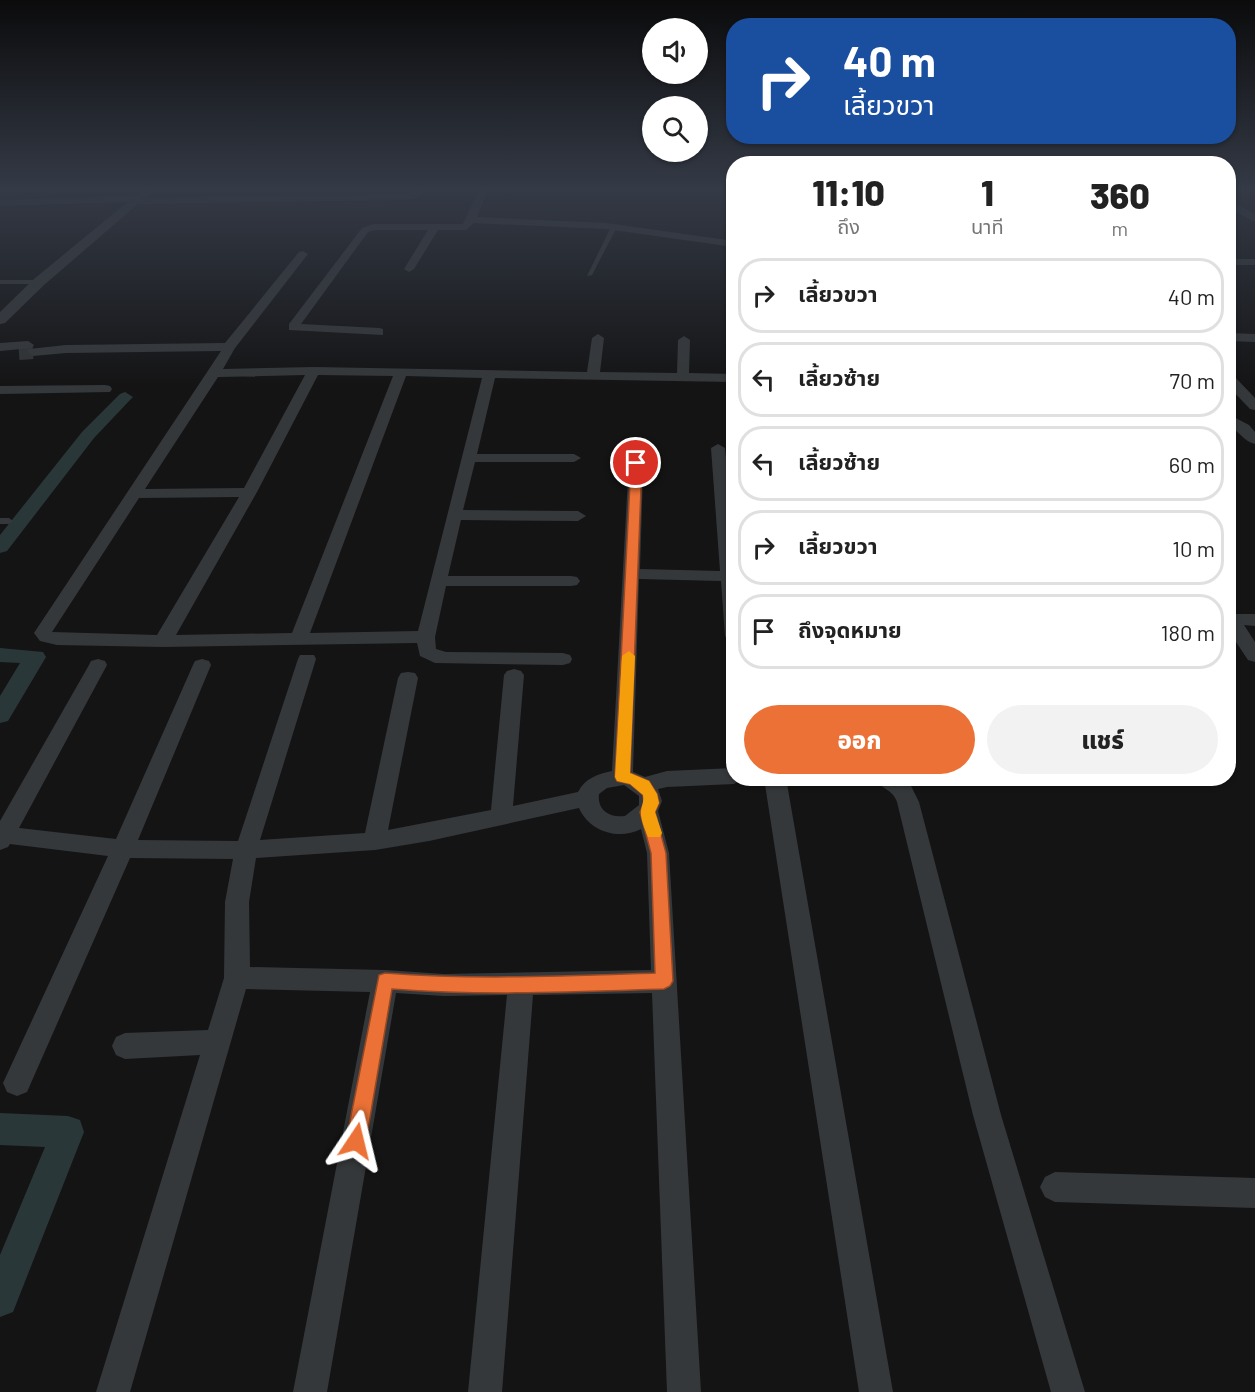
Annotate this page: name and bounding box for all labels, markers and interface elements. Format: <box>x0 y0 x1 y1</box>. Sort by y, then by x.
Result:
map controls <box>642 18 708 162</box>
button: sound <box>642 18 708 84</box>
text: 40 m <box>843 35 936 85</box>
icon: right <box>744 42 822 120</box>
text: เลี้ยวขวา <box>843 88 934 120</box>
button: search <box>642 96 708 162</box>
text: 11:10 <box>812 170 885 213</box>
text: 1 <box>981 170 994 213</box>
text: 360 <box>1090 173 1150 216</box>
text: ถึง <box>837 214 860 238</box>
text: นาที <box>971 214 1004 238</box>
text: m <box>1112 216 1128 240</box>
icon: right <box>747 279 780 312</box>
text: เลี้ยวขวา <box>798 280 878 306</box>
text: 40 m <box>1168 283 1215 309</box>
icon: left <box>747 363 780 396</box>
text: เลี้ยวซ้าย <box>798 364 880 390</box>
text: 70 m <box>1170 367 1215 393</box>
pin <box>610 437 661 488</box>
icon: arrive <box>619 446 652 479</box>
icon: left <box>747 447 780 480</box>
text: เลี้ยวซ้าย <box>798 448 880 474</box>
text: 60 m <box>1169 451 1215 477</box>
icon: right <box>747 531 780 564</box>
text: เลี้ยวขวา <box>798 532 878 558</box>
text: 10 m <box>1172 535 1215 561</box>
icon: arrive <box>747 615 780 648</box>
text: ถึงจุดหมาย <box>798 616 902 642</box>
text: 180 m <box>1161 619 1215 645</box>
button: ออก <box>744 705 975 774</box>
button: แชร์ <box>987 705 1218 774</box>
position arrow <box>324 1109 388 1173</box>

